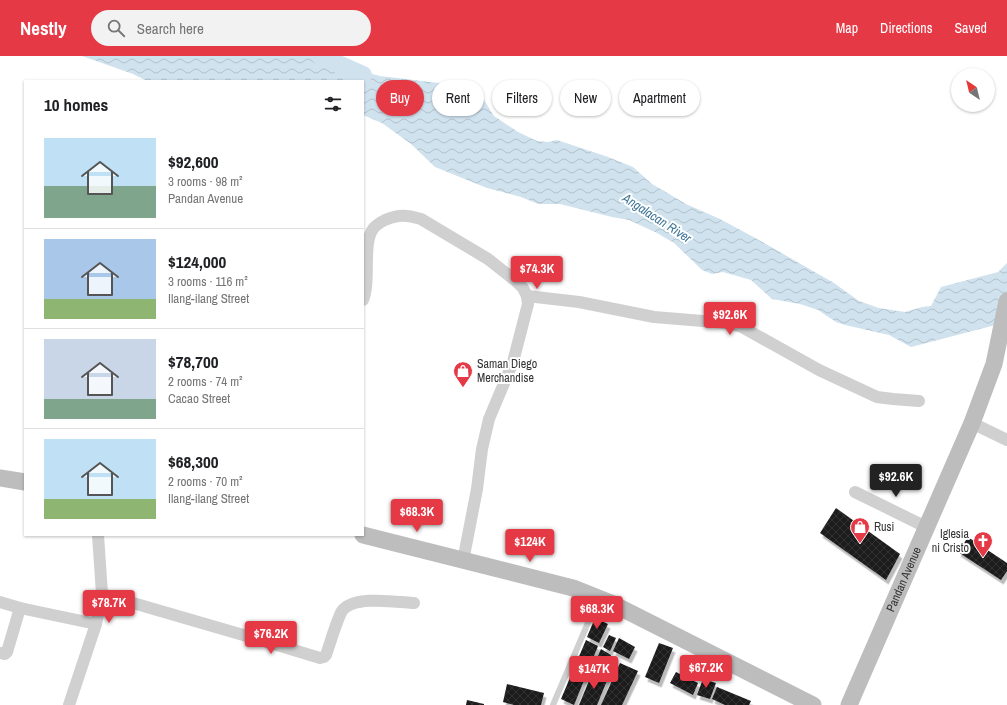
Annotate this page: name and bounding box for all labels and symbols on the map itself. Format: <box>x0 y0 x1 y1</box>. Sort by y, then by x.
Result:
north arrow <box>951 68 995 112</box>
water label: Angalacan River <box>618 189 695 247</box>
pin: $74.3K <box>504 256 570 290</box>
pin: $92.6K <box>697 302 763 336</box>
place label: Saman Diego Merchandise <box>477 356 537 386</box>
shop icon: Saman Diego Merchandise <box>452 360 474 388</box>
pin: $92.6K <box>863 464 929 498</box>
pin: $68.3K <box>384 499 450 533</box>
shop icon: Rusi <box>849 516 871 544</box>
place label: Rusi <box>874 519 894 535</box>
place label: Iglesia ni Cristo <box>932 526 970 556</box>
pin: $124K <box>502 529 558 563</box>
church icon: Iglesia ni Cristo <box>972 530 994 558</box>
street label: Pandan Avenue <box>883 544 925 614</box>
pin: $78.7K <box>76 590 142 624</box>
pin: $68.3K <box>564 596 630 630</box>
pin: $76.2K <box>238 621 304 655</box>
pin: $67.2K <box>673 655 739 689</box>
pin: $147K <box>566 656 622 690</box>

